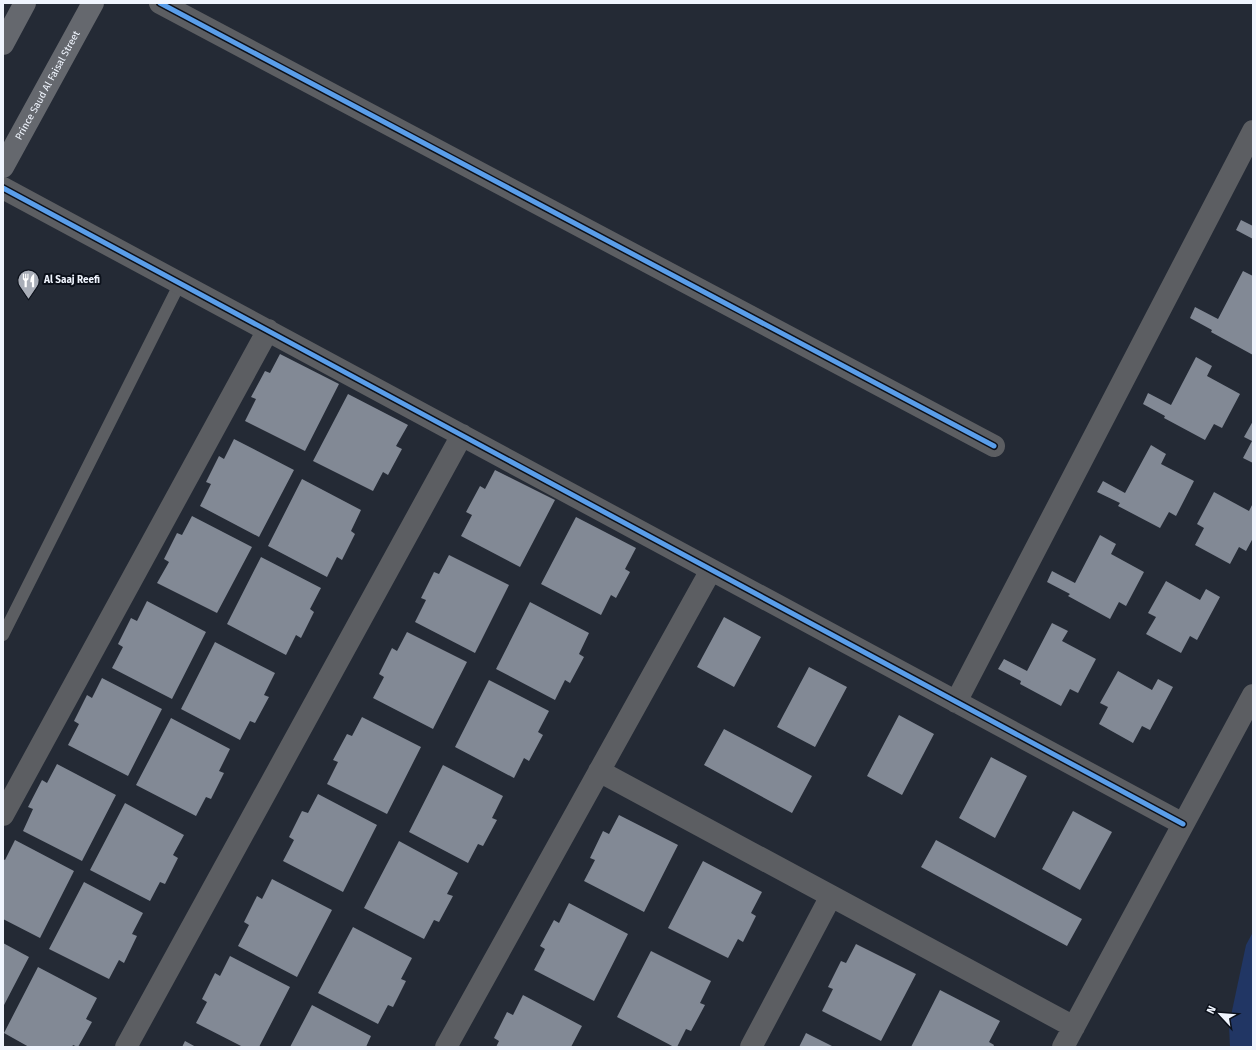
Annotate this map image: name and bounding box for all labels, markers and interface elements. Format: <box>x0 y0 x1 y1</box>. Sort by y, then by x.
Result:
street label: Prince Saud Al Faisal Street <box>13 28 83 142</box>
restaurant icon: Al Saaj Reefi <box>15 267 41 300</box>
place label: Al Saaj Reefi <box>43 274 100 286</box>
north arrow <box>1200 994 1240 1034</box>
text: N <box>1204 1004 1219 1016</box>

